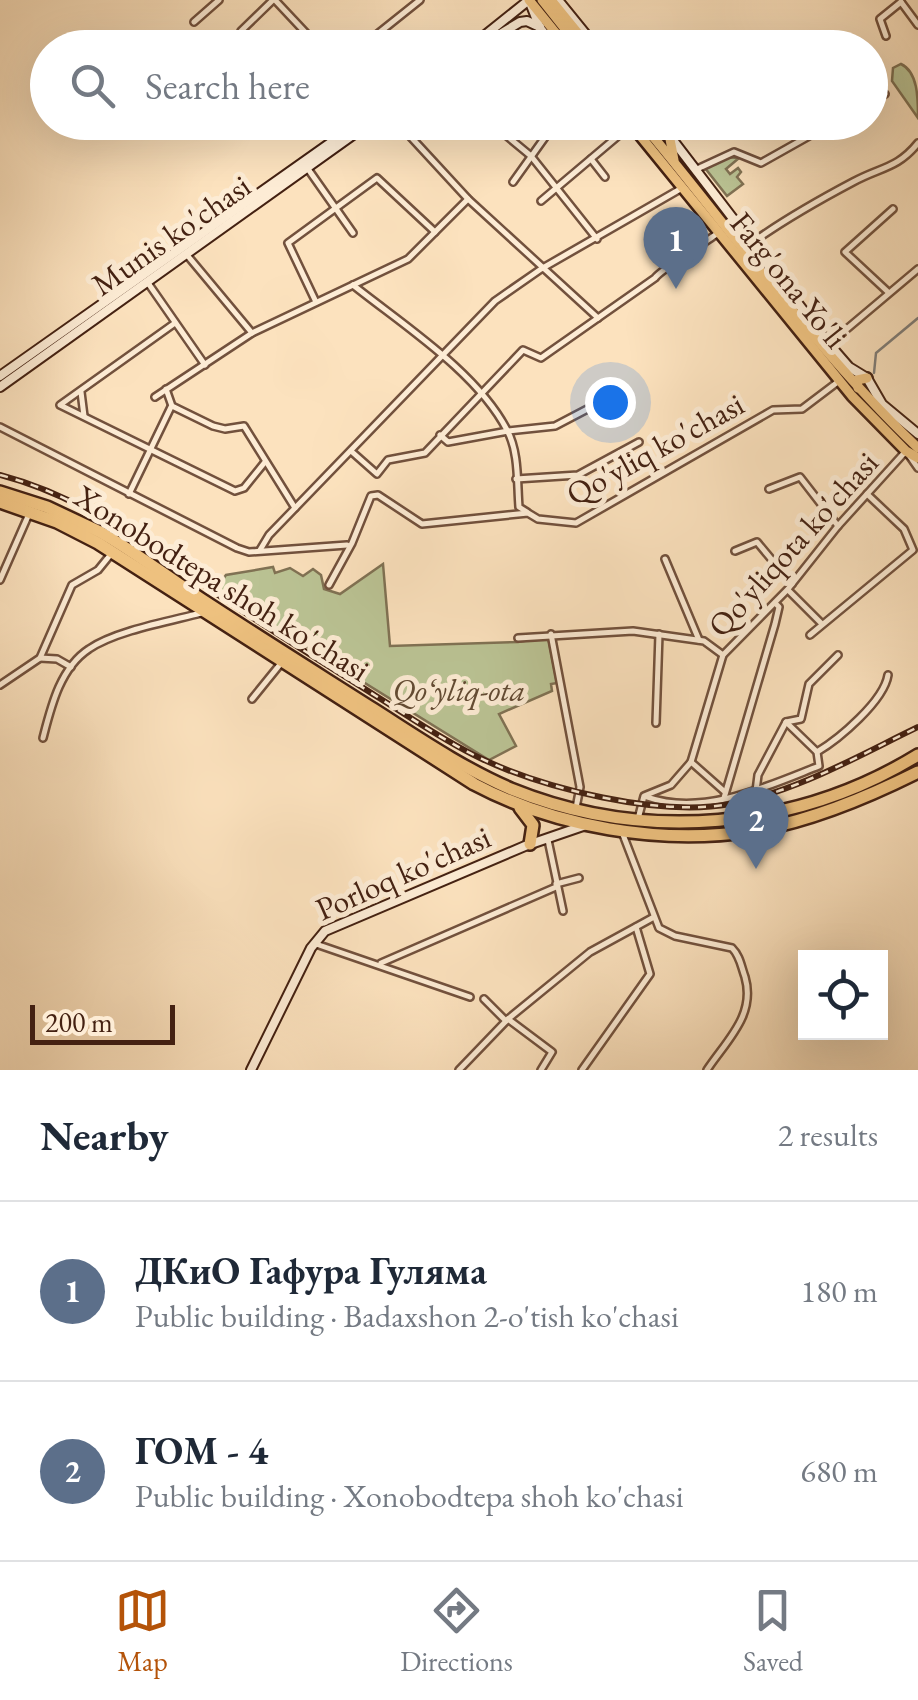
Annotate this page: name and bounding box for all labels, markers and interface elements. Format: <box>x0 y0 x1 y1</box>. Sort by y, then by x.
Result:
search box <box>30 30 888 140</box>
icon: search <box>65 58 120 113</box>
text: Search here <box>145 61 310 110</box>
street label: Munis ko'chasi <box>83 165 259 305</box>
street label: Farg'ona Yo'li <box>721 203 857 357</box>
pin: 1 <box>644 206 708 289</box>
your location <box>585 377 636 428</box>
street label: Qo'yliq ko'chasi <box>559 383 751 515</box>
street label: Qo'yliqota ko'chasi <box>699 442 888 646</box>
street label: Xonobodtepa shoh ko'chasi <box>66 475 377 691</box>
park label: Qo‘yliq-ota <box>392 669 526 711</box>
pin: 2 <box>724 786 788 869</box>
street label: Porloq ko'chasi <box>309 816 497 930</box>
map controls <box>798 950 888 1040</box>
button: locate <box>798 950 888 1040</box>
scale bar <box>30 1000 175 1044</box>
text: 200 m <box>45 1004 113 1040</box>
text: Nearby <box>40 1108 169 1163</box>
text: 2 results <box>778 1114 878 1156</box>
text: ДКиО Гафура Гуляма <box>135 1246 487 1295</box>
text: 1 <box>64 1270 81 1312</box>
text: 180 m <box>801 1270 878 1312</box>
text: Public building · Badaxshon 2-o'tish ko'chasi <box>135 1295 679 1337</box>
text: ГОМ - 4 <box>135 1426 268 1475</box>
text: 2 <box>64 1450 81 1492</box>
text: 680 m <box>801 1450 878 1492</box>
text: Public building · Xonobodtepa shoh ko'chasi <box>135 1475 684 1517</box>
tab: Map <box>115 1583 170 1679</box>
tab: Directions <box>400 1583 513 1679</box>
tab: Saved <box>743 1583 803 1679</box>

